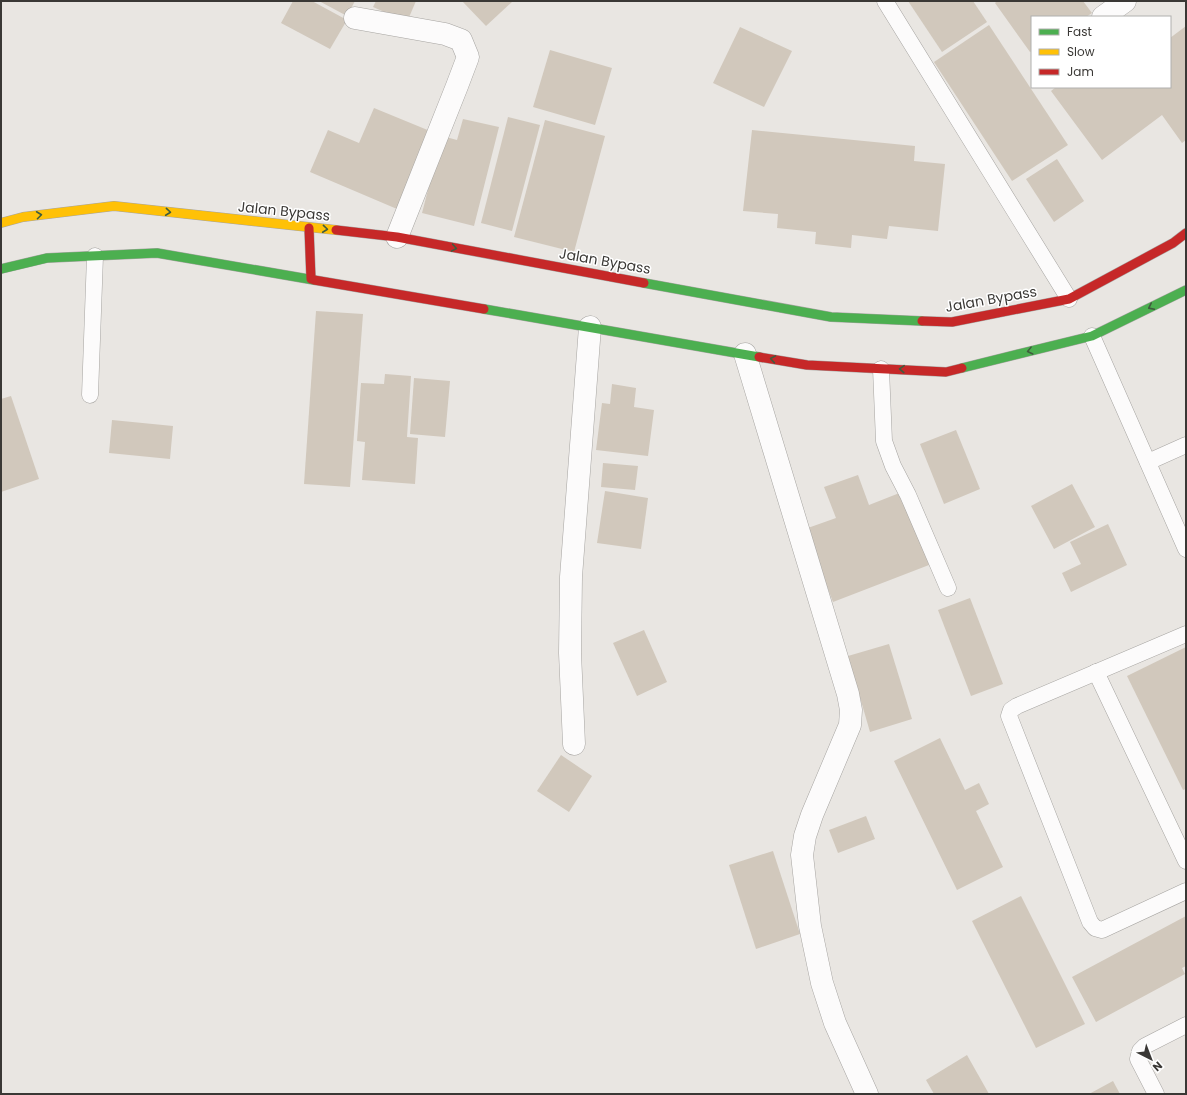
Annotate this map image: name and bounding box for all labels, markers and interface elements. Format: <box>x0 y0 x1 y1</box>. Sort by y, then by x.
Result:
legend <box>1031 16 1171 88</box>
text: Fast <box>1067 23 1092 40</box>
text: Slow <box>1067 43 1095 60</box>
text: Jam <box>1067 63 1094 80</box>
street label: Jalan Bypass <box>237 196 331 226</box>
one-way arrow <box>165 207 171 216</box>
one-way arrow <box>36 211 42 220</box>
one-way arrow <box>322 225 328 234</box>
one-way arrow <box>451 243 457 251</box>
street label: Jalan Bypass <box>558 243 652 279</box>
street label: Jalan Bypass <box>944 281 1038 317</box>
one-way arrow <box>1148 302 1155 310</box>
one-way arrow <box>1026 346 1033 355</box>
one-way arrow <box>770 355 776 364</box>
one-way arrow <box>899 365 905 374</box>
north arrow <box>1131 1039 1171 1079</box>
text: N <box>1149 1058 1166 1075</box>

